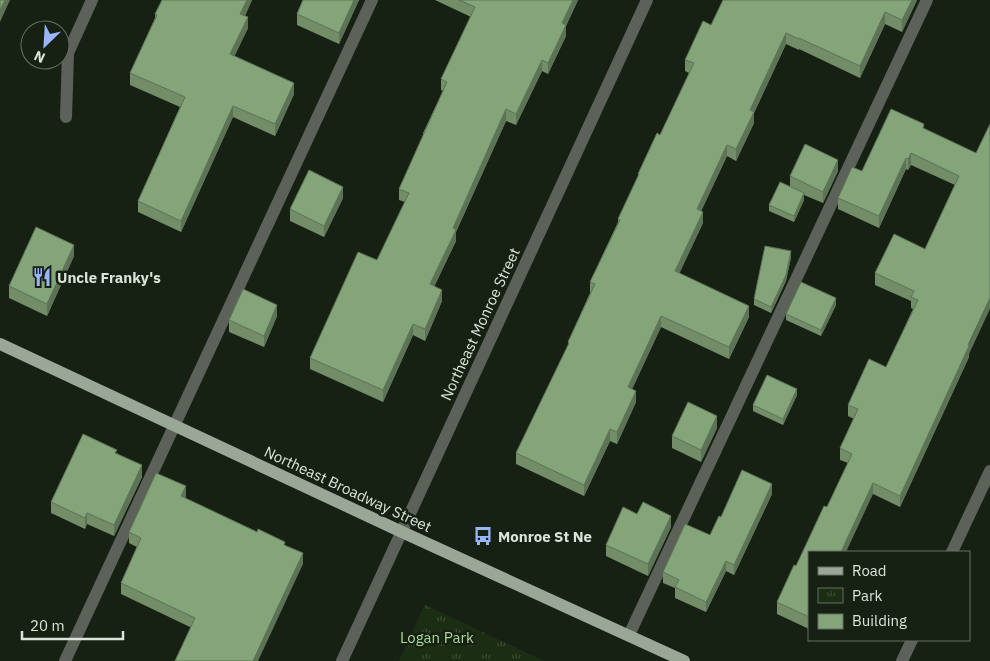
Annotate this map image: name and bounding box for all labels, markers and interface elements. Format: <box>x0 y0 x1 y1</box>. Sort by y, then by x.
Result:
north arrow <box>20 20 70 70</box>
text: N <box>31 46 48 67</box>
street label: Northeast Monroe Street <box>436 245 524 403</box>
restaurant icon: Uncle Franky's <box>31 266 53 288</box>
place label: Uncle Franky's <box>57 268 161 287</box>
street label: Northeast Broadway Street <box>261 442 435 536</box>
bus stop icon: Monroe St Ne <box>472 525 494 547</box>
place label: Monroe St Ne <box>498 527 592 546</box>
legend <box>808 551 970 641</box>
text: Road <box>852 561 887 580</box>
text: Park <box>852 586 882 605</box>
scale bar <box>22 608 124 640</box>
text: Building <box>852 611 907 630</box>
text: 20 m <box>30 616 65 635</box>
park label: Logan Park <box>400 628 474 647</box>

